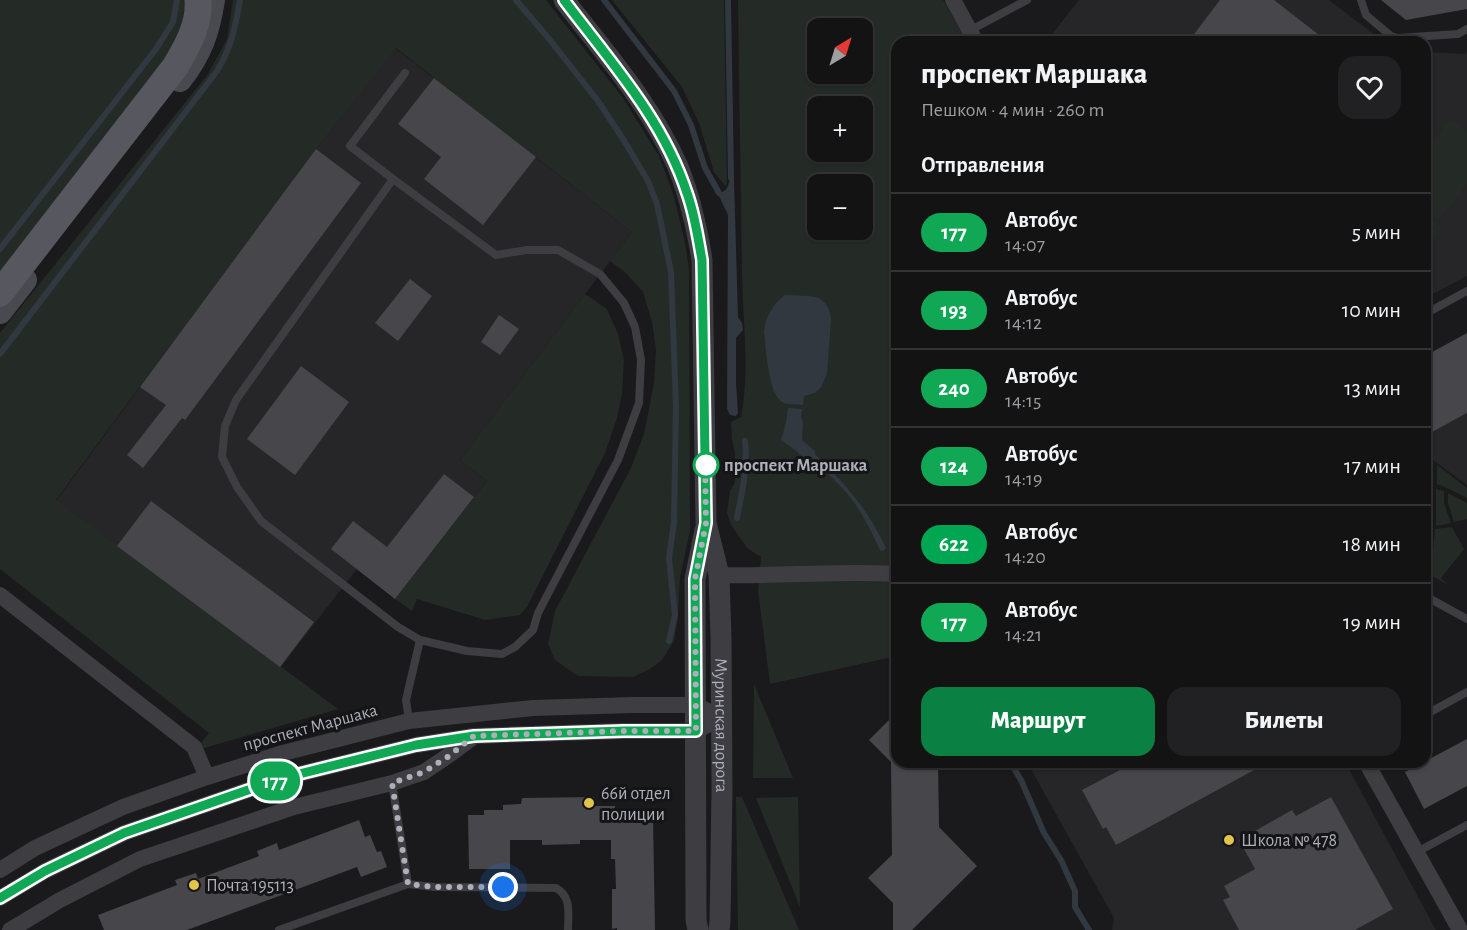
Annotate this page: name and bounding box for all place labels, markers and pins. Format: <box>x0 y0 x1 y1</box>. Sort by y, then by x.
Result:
marker: проспект Маршака <box>693 452 719 478</box>
place label: проспект Маршака <box>724 457 868 475</box>
place label: 66й отдел полиции <box>601 785 671 824</box>
marker: 66й отдел полиции <box>582 796 596 810</box>
place label: Школа № 478 <box>1241 832 1337 850</box>
marker: Школа № 478 <box>1222 833 1236 847</box>
place label: Почта 195113 <box>206 877 294 895</box>
marker: Почта 195113 <box>187 878 201 892</box>

